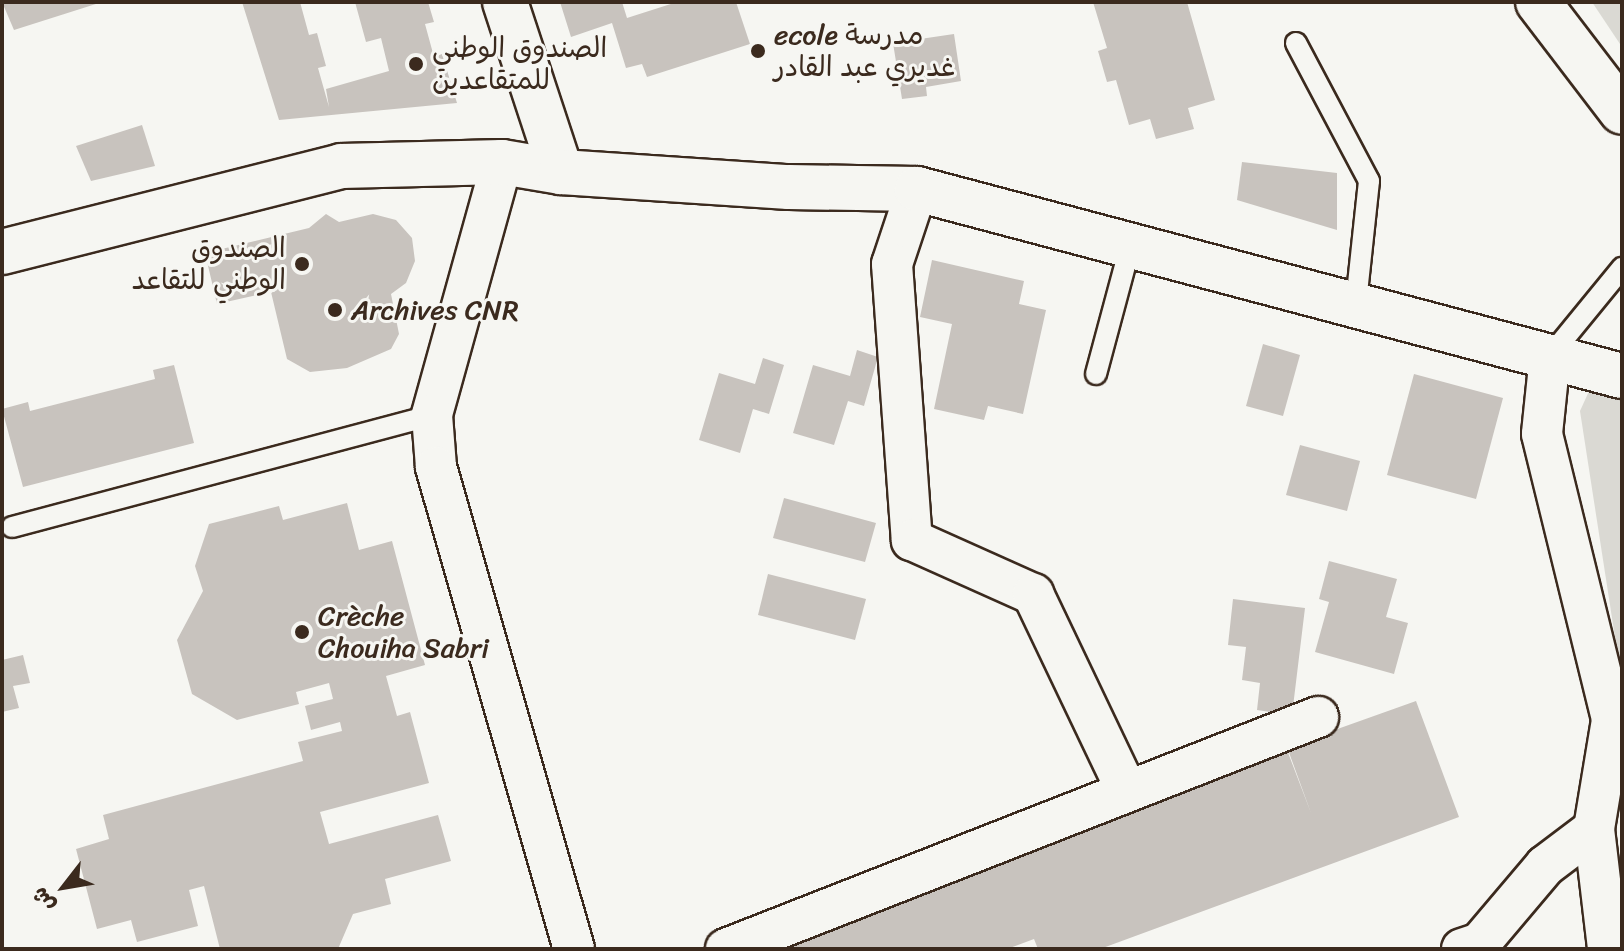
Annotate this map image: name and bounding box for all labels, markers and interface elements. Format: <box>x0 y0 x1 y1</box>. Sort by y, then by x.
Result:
place label: ecole مدرسة غديري عبد القادر <box>774 18 955 84</box>
place label: الصندوق الوطني للمتقاعدين <box>432 31 607 97</box>
marker: ecole مدرسة غديري عبد القادر <box>749 42 767 60</box>
marker: الصندوق الوطني للمتقاعدين <box>407 55 425 73</box>
place label: الصندوق الوطني للتقاعد <box>132 231 286 297</box>
marker: الصندوق الوطني للتقاعد <box>293 255 311 273</box>
place label: Archives CNR <box>351 293 519 327</box>
marker: Archives CNR <box>326 301 344 319</box>
place label: Crèche Chouiha Sabri <box>318 599 489 665</box>
marker: Crèche Chouiha Sabri <box>293 623 311 641</box>
north arrow <box>24 847 104 927</box>
text: ش <box>20 879 66 920</box>

